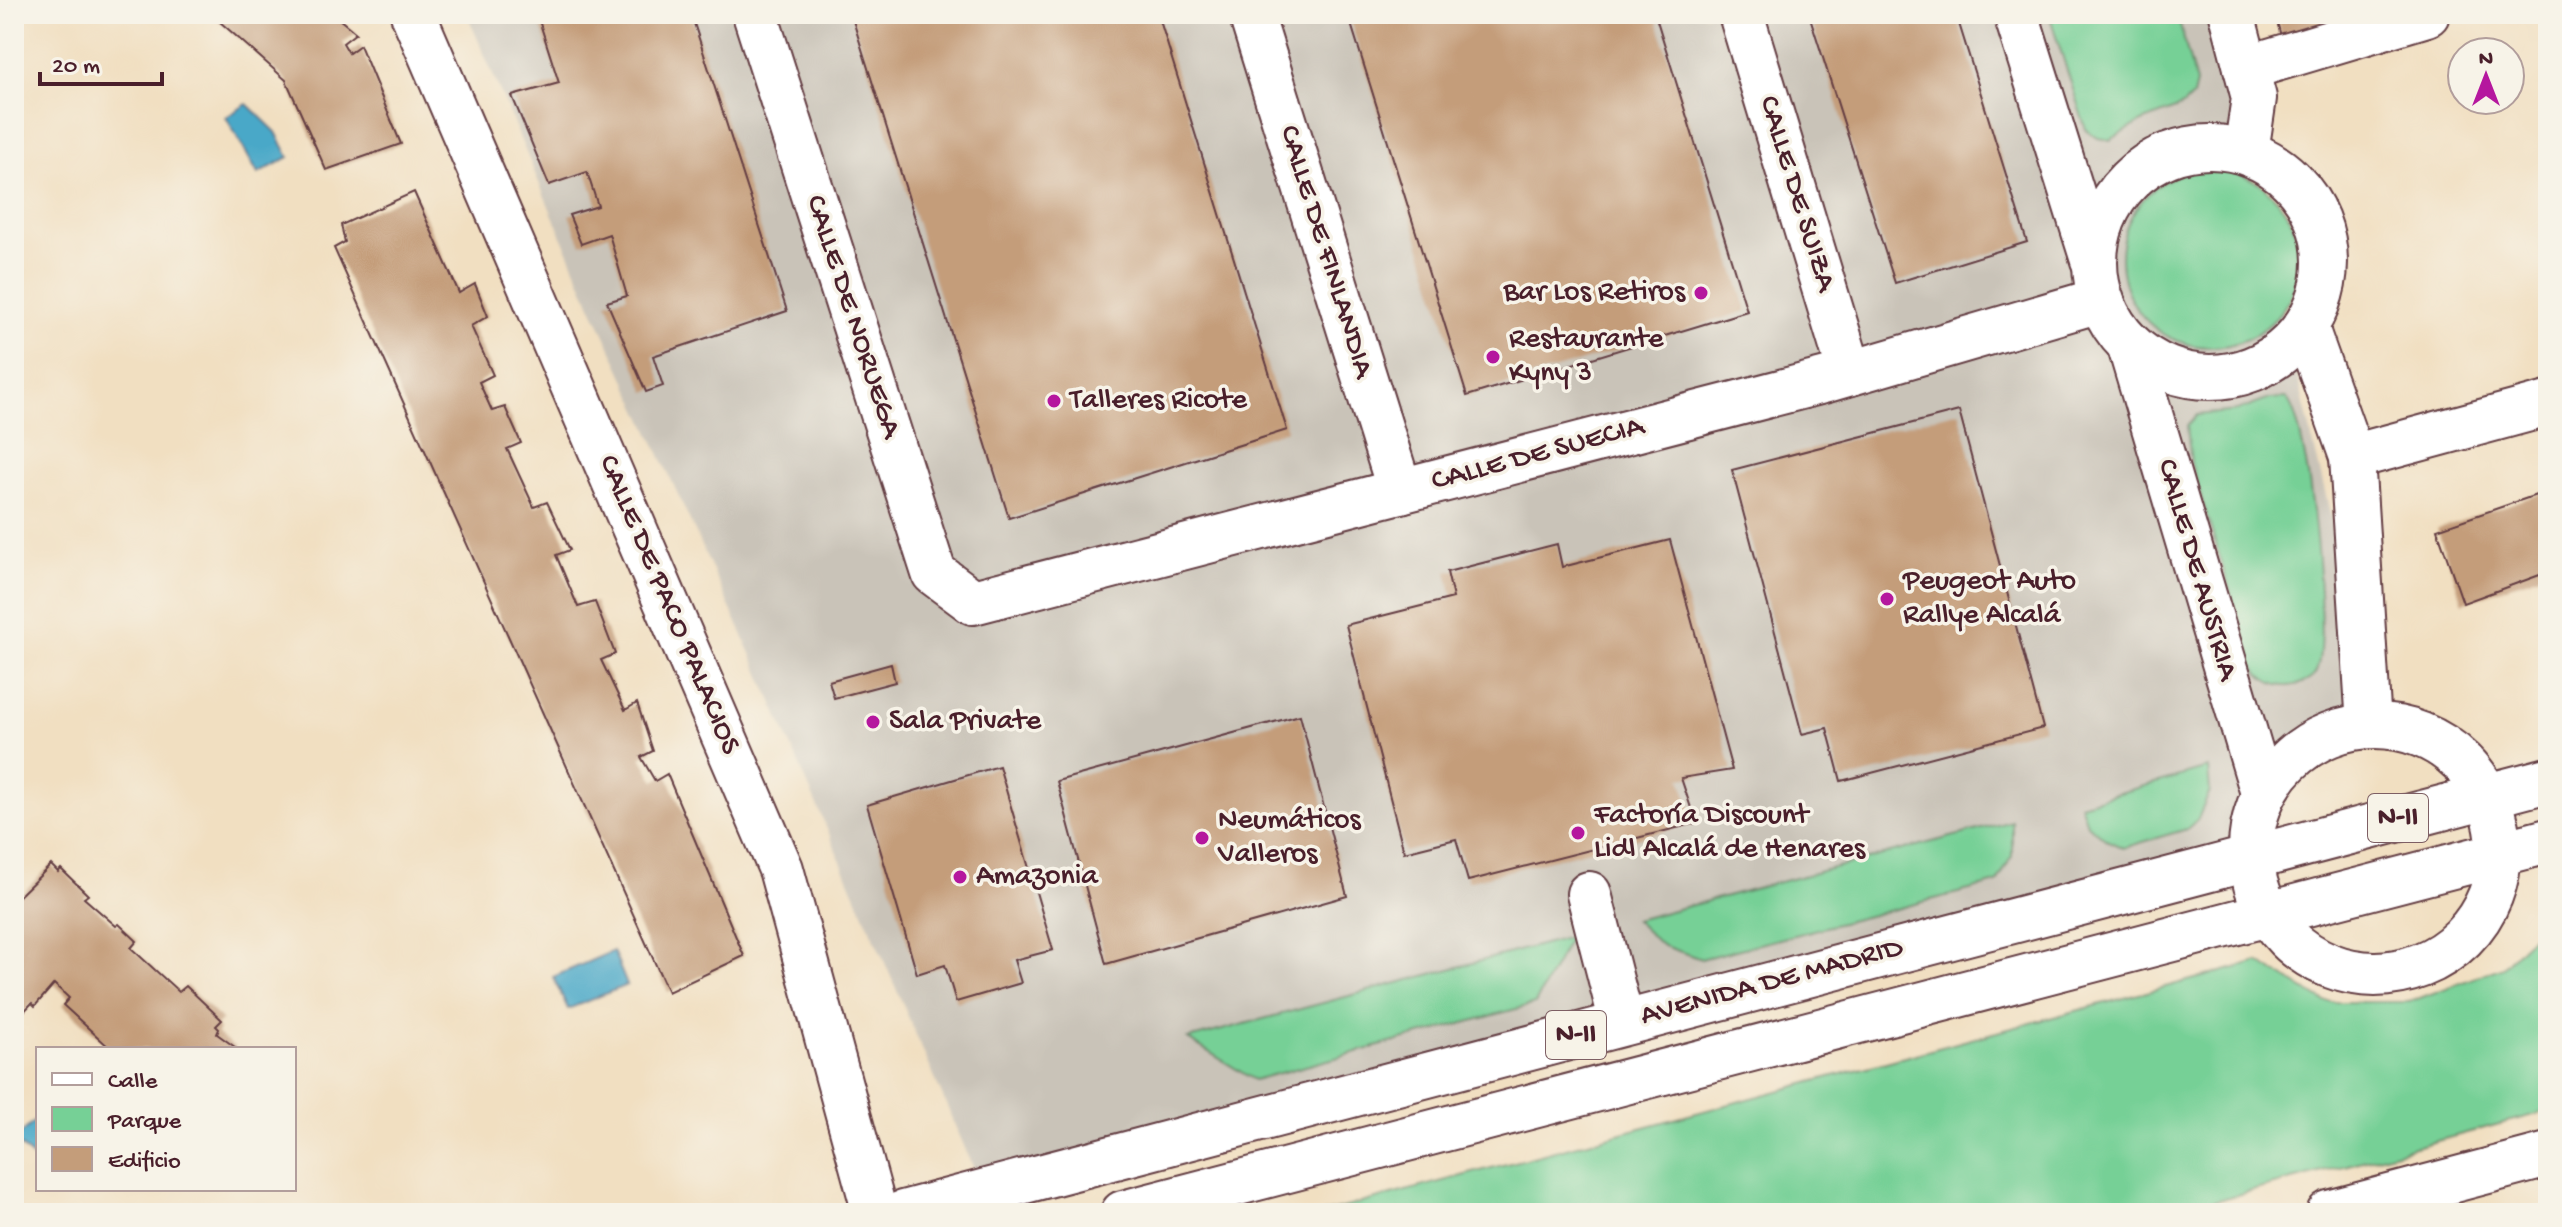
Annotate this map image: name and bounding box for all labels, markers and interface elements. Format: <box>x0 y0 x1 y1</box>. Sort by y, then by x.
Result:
scale bar <box>40 36 162 86</box>
north arrow <box>2446 36 2526 116</box>
text: N <box>2479 47 2493 73</box>
text: 20 m <box>52 53 100 82</box>
street label: CALLE DE SUIZA <box>1750 92 1843 297</box>
street label: CALLE DE FINLANDIA <box>1270 122 1380 384</box>
street label: CALLE DE NORUEGA <box>796 191 908 444</box>
place label: Bar Los Retiros <box>1502 276 1686 311</box>
marker: Bar Los Retiros <box>1692 284 1710 302</box>
place label: Restaurante Kyny 3 <box>1509 323 1664 392</box>
marker: Restaurante Kyny 3 <box>1484 348 1502 366</box>
place label: Talleres Ricote <box>1068 384 1247 419</box>
marker: Talleres Ricote <box>1045 392 1063 410</box>
street label: CALLE DE SUECIA <box>1428 410 1649 500</box>
street label: CALLE DE PACO PALACIOS <box>589 450 747 760</box>
street label: CALLE DE AUSTRIA <box>2148 456 2245 686</box>
place label: Peugeot Auto Rallye Alcalá <box>1902 565 2076 634</box>
marker: Peugeot Auto Rallye Alcalá <box>1878 590 1896 608</box>
place label: Sala Private <box>889 705 1042 740</box>
marker: Sala Private <box>864 713 882 731</box>
road number: N-II <box>2368 794 2428 842</box>
place label: Factoría Discount Lidl Alcalá de Henares <box>1593 799 1866 868</box>
place label: Neumáticos Valleros <box>1217 804 1362 873</box>
marker: Factoría Discount Lidl Alcalá de Henares <box>1569 824 1587 842</box>
marker: Neumáticos Valleros <box>1193 829 1211 847</box>
place label: Amazonia <box>976 860 1099 895</box>
marker: Amazonia <box>951 868 969 886</box>
street label: AVENIDA DE MADRID <box>1637 931 1907 1035</box>
road number: N-II <box>1546 1011 1606 1059</box>
legend <box>36 1047 296 1191</box>
text: Calle <box>108 1068 158 1097</box>
text: Parque <box>107 1108 182 1137</box>
text: Edificio <box>108 1148 181 1177</box>

